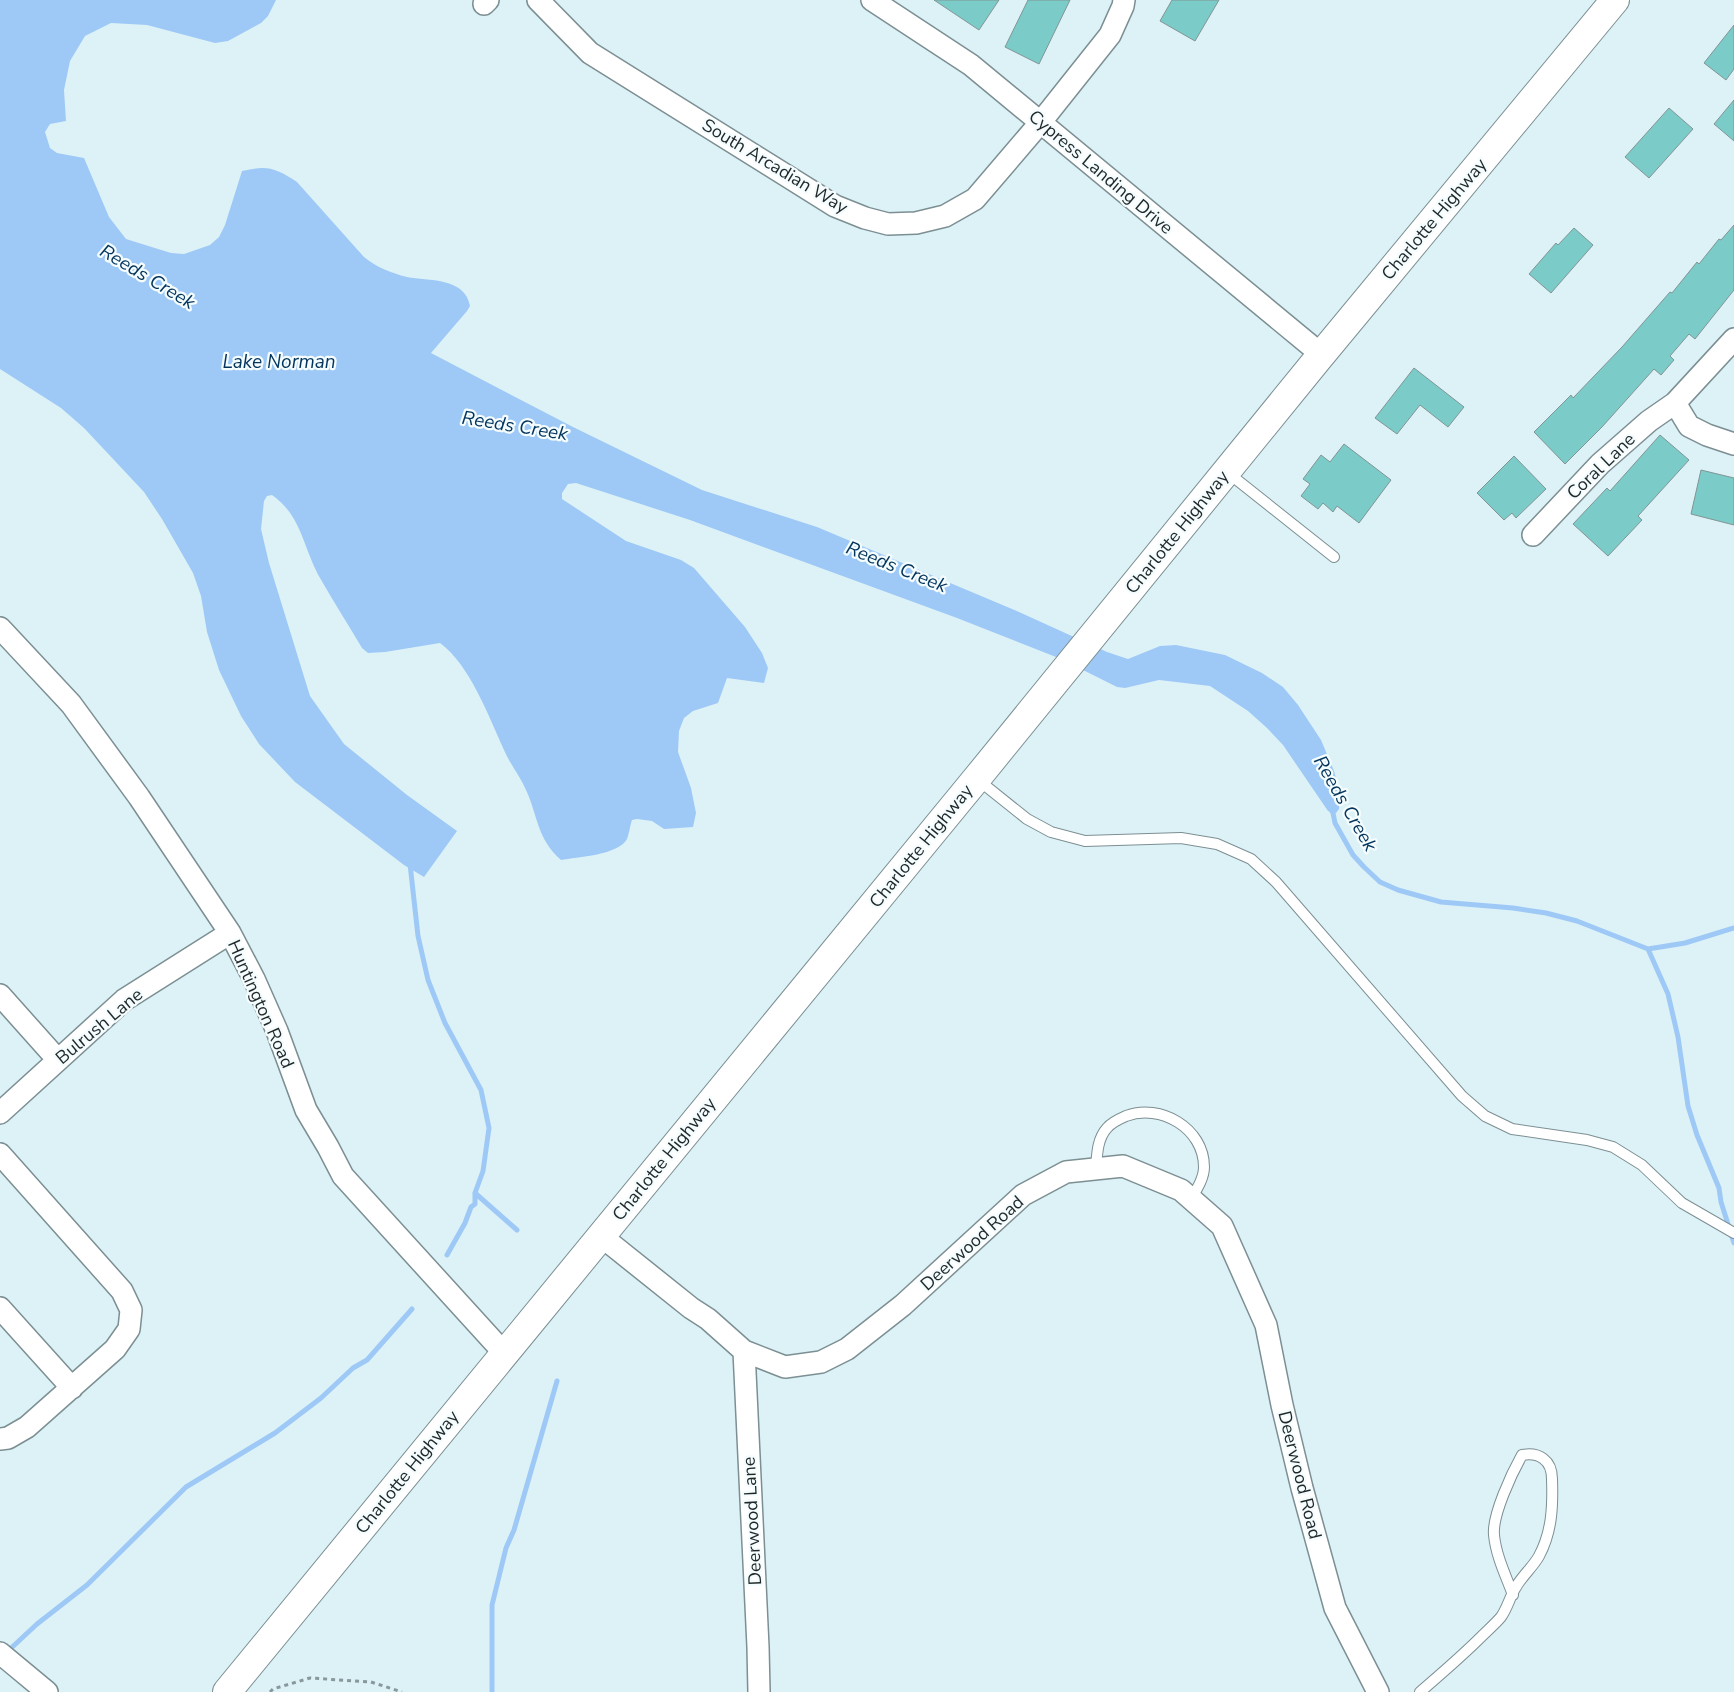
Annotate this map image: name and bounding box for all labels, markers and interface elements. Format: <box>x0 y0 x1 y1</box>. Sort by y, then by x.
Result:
street label: Cypress Landing Drive <box>1024 104 1178 240</box>
street label: South Arcadian Way <box>698 113 853 219</box>
street label: Charlotte Highway <box>1376 152 1493 285</box>
water label: Reeds Creek <box>95 238 200 316</box>
water label: Lake Norman <box>222 349 336 375</box>
water label: Reeds Creek <box>460 405 570 447</box>
street label: Coral Lane <box>1562 427 1640 505</box>
street label: Charlotte Highway <box>1120 465 1235 599</box>
water label: Reeds Creek <box>842 535 952 599</box>
water label: Reeds Creek <box>1307 751 1383 857</box>
street label: Charlotte Highway <box>864 779 979 913</box>
street label: Huntington Road <box>222 936 300 1072</box>
street label: Bulrush Lane <box>50 982 148 1070</box>
street label: Charlotte Highway <box>607 1092 722 1226</box>
street label: Deerwood Road <box>915 1190 1029 1296</box>
street label: Charlotte Highway <box>350 1405 465 1539</box>
street label: Deerwood Road <box>1272 1408 1328 1542</box>
street label: Deerwood Lane <box>737 1456 767 1586</box>

